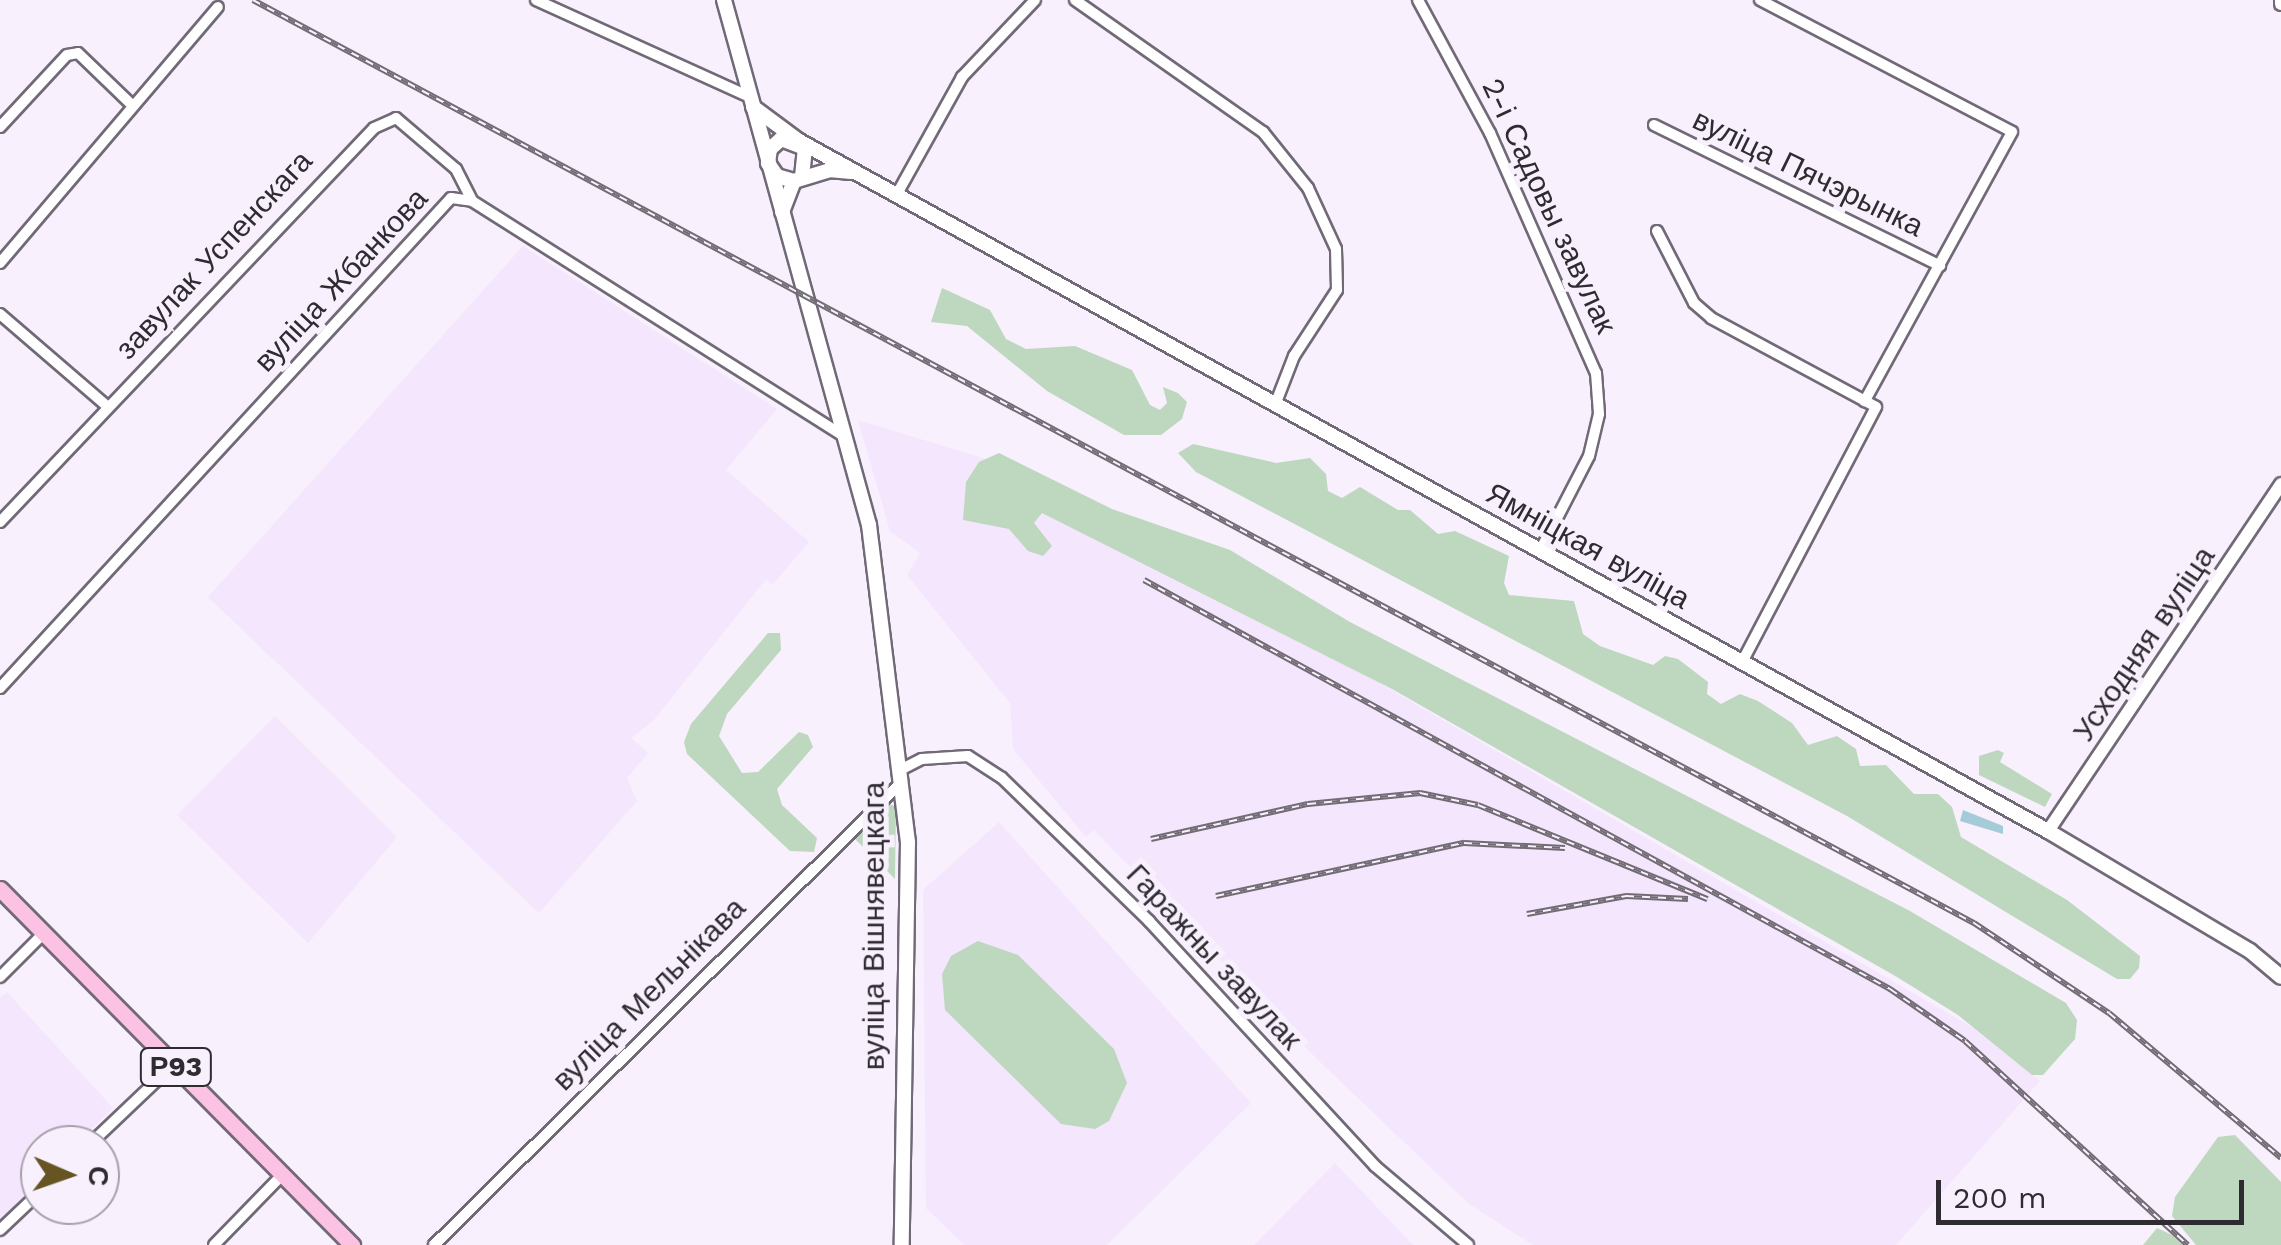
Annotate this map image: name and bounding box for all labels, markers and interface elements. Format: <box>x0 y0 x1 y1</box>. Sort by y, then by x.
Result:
street label: 2-і Садовы завулак <box>1474 73 1624 339</box>
street label: вуліца Пячэрынка <box>1687 102 1929 244</box>
street label: завулак Успенскага <box>108 143 320 367</box>
street label: вуліца Жбанкова <box>247 181 435 379</box>
street label: Ямніцкая вуліца <box>1480 475 1696 617</box>
street label: Усходняя вуліца <box>2066 540 2222 748</box>
street label: вуліца Вішнявецкага <box>856 782 892 1070</box>
street label: Гаражны завулак <box>1119 857 1309 1057</box>
street label: вуліца Мельнікава <box>545 890 753 1098</box>
road number: Р93 <box>138 1044 214 1090</box>
north arrow <box>20 1125 120 1225</box>
scale bar <box>1941 1160 2248 1222</box>
text: С <box>82 1165 115 1187</box>
text: 200 m <box>1953 1180 2047 1215</box>

